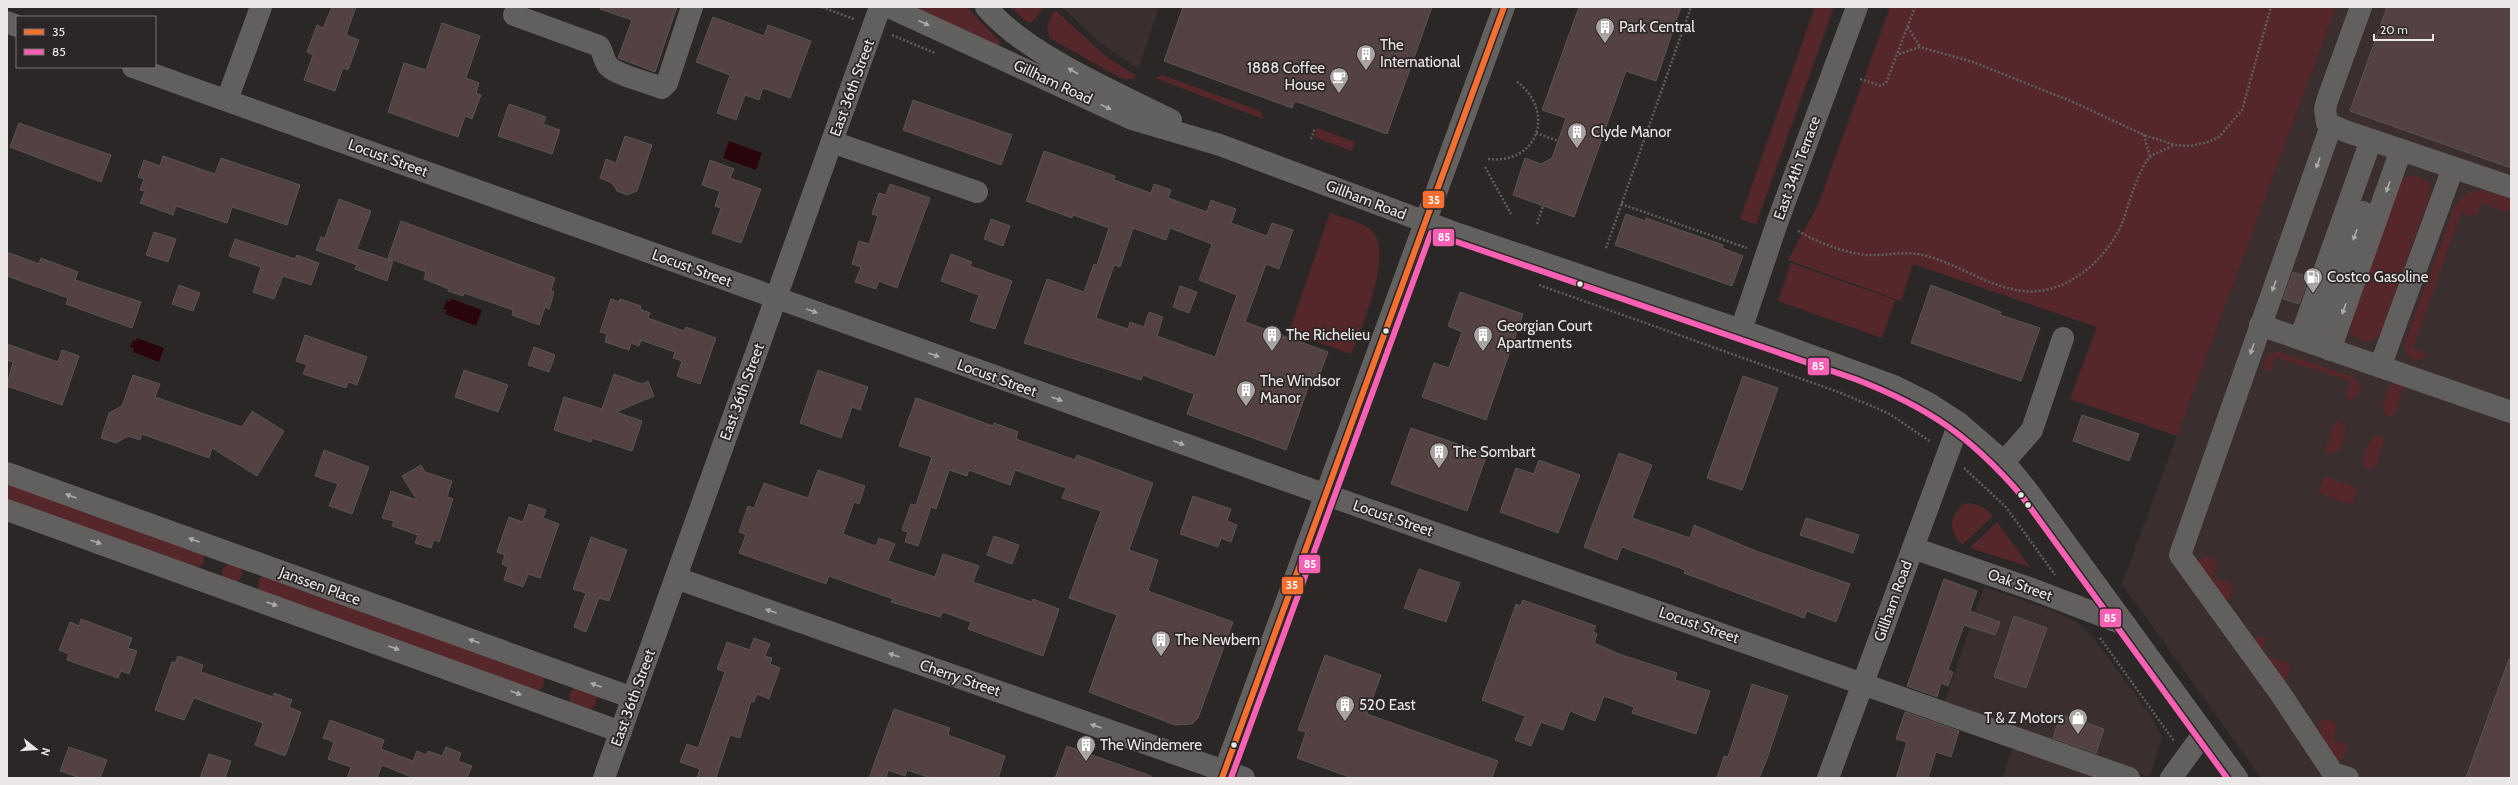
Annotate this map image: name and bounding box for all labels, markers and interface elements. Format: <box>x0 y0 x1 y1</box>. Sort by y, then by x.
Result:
legend <box>16 16 156 68</box>
building icon: Park Central <box>1594 16 1616 44</box>
scale bar <box>2374 16 2433 42</box>
place label: Park Central <box>1619 18 1695 36</box>
one-way arrow <box>919 20 930 26</box>
text: 20 m <box>2380 22 2408 37</box>
text: 35 <box>52 24 65 39</box>
place label: The International <box>1380 36 1461 71</box>
street label: East 36th Street <box>826 37 878 139</box>
building icon: The International <box>1355 43 1377 71</box>
text: 85 <box>52 44 66 59</box>
street label: Gillham Road <box>1011 56 1095 108</box>
place label: 1888 Coffee House <box>1247 59 1325 94</box>
cafe icon: 1888 Coffee House <box>1328 66 1350 94</box>
one-way arrow <box>1067 67 1079 74</box>
one-way arrow <box>1100 103 1112 110</box>
street label: East 34th Terrace <box>1770 113 1824 222</box>
building icon: Clyde Manor <box>1566 121 1588 149</box>
place label: Clyde Manor <box>1591 123 1671 141</box>
street label: Locust Street <box>346 135 430 181</box>
one-way arrow <box>2315 158 2321 170</box>
street label: Gillham Road <box>1323 176 1409 224</box>
one-way arrow <box>2385 181 2391 193</box>
line badge: 35 <box>1422 190 1445 209</box>
text: 35 <box>1428 193 1440 207</box>
line badge: 85 <box>1432 228 1455 247</box>
one-way arrow <box>2351 229 2357 241</box>
text: 85 <box>1438 230 1450 244</box>
street label: Locust Street <box>650 245 734 291</box>
fuel station icon: Costco Gasoline <box>2302 266 2324 294</box>
place label: Costco Gasoline <box>2327 268 2429 286</box>
unlabelled marker <box>1575 279 1585 289</box>
one-way arrow <box>2271 280 2277 292</box>
one-way arrow <box>2341 303 2347 315</box>
one-way arrow <box>806 309 818 315</box>
place label: Georgian Court Apartments <box>1497 317 1592 352</box>
building icon: The Richelieu <box>1261 324 1283 352</box>
building icon: Georgian Court Apartments <box>1472 324 1494 352</box>
place label: The Richelieu <box>1286 326 1370 344</box>
unlabelled marker <box>1381 326 1391 336</box>
street label: East 36th Street <box>716 341 768 443</box>
one-way arrow <box>2249 343 2255 355</box>
one-way arrow <box>929 352 941 358</box>
street label: Locust Street <box>955 355 1039 401</box>
line badge: 85 <box>1807 357 1830 376</box>
text: 85 <box>1812 359 1824 373</box>
place label: The Windsor Manor <box>1260 372 1341 407</box>
building icon: The Windsor Manor <box>1235 379 1257 407</box>
one-way arrow <box>1051 396 1063 402</box>
one-way arrow <box>1174 440 1186 446</box>
building icon: The Sombart <box>1428 441 1450 469</box>
place label: The Sombart <box>1453 443 1536 461</box>
unlabelled marker <box>2016 490 2026 500</box>
one-way arrow <box>65 493 77 499</box>
street label: Locust Street <box>1351 496 1435 540</box>
unlabelled marker <box>2023 500 2033 510</box>
one-way arrow <box>187 537 199 543</box>
one-way arrow <box>91 539 103 545</box>
line badge: 85 <box>1298 554 1321 574</box>
text: 85 <box>1304 557 1316 571</box>
street label: Gillham Road <box>1870 558 1916 644</box>
street label: Janssen Place <box>276 563 363 609</box>
street label: Oak Street <box>1985 565 2055 605</box>
line badge: 35 <box>1281 576 1304 595</box>
text: 35 <box>1286 578 1298 592</box>
one-way arrow <box>266 601 278 607</box>
street label: Locust Street <box>1657 603 1741 647</box>
one-way arrow <box>765 608 777 614</box>
line badge: 85 <box>2099 608 2122 628</box>
text: 85 <box>2104 611 2116 625</box>
building icon: The Newbern <box>1150 629 1172 657</box>
place label: The Newbern <box>1175 631 1260 649</box>
one-way arrow <box>467 638 479 644</box>
one-way arrow <box>388 646 400 652</box>
street label: East 36th Street <box>607 647 659 749</box>
one-way arrow <box>887 651 899 657</box>
street label: Cherry Street <box>917 656 1003 700</box>
one-way arrow <box>590 682 602 688</box>
one-way arrow <box>510 691 522 697</box>
building icon: 520 East <box>1334 694 1356 722</box>
place label: 520 East <box>1359 696 1416 714</box>
shop icon: T & Z Motors <box>2067 707 2089 735</box>
place label: T & Z Motors <box>1984 709 2064 727</box>
one-way arrow <box>1089 723 1101 729</box>
north arrow <box>16 729 56 769</box>
building icon: The Windemere <box>1075 734 1097 762</box>
place label: The Windemere <box>1100 736 1202 754</box>
unlabelled marker <box>1229 740 1239 750</box>
text: N <box>38 746 53 758</box>

